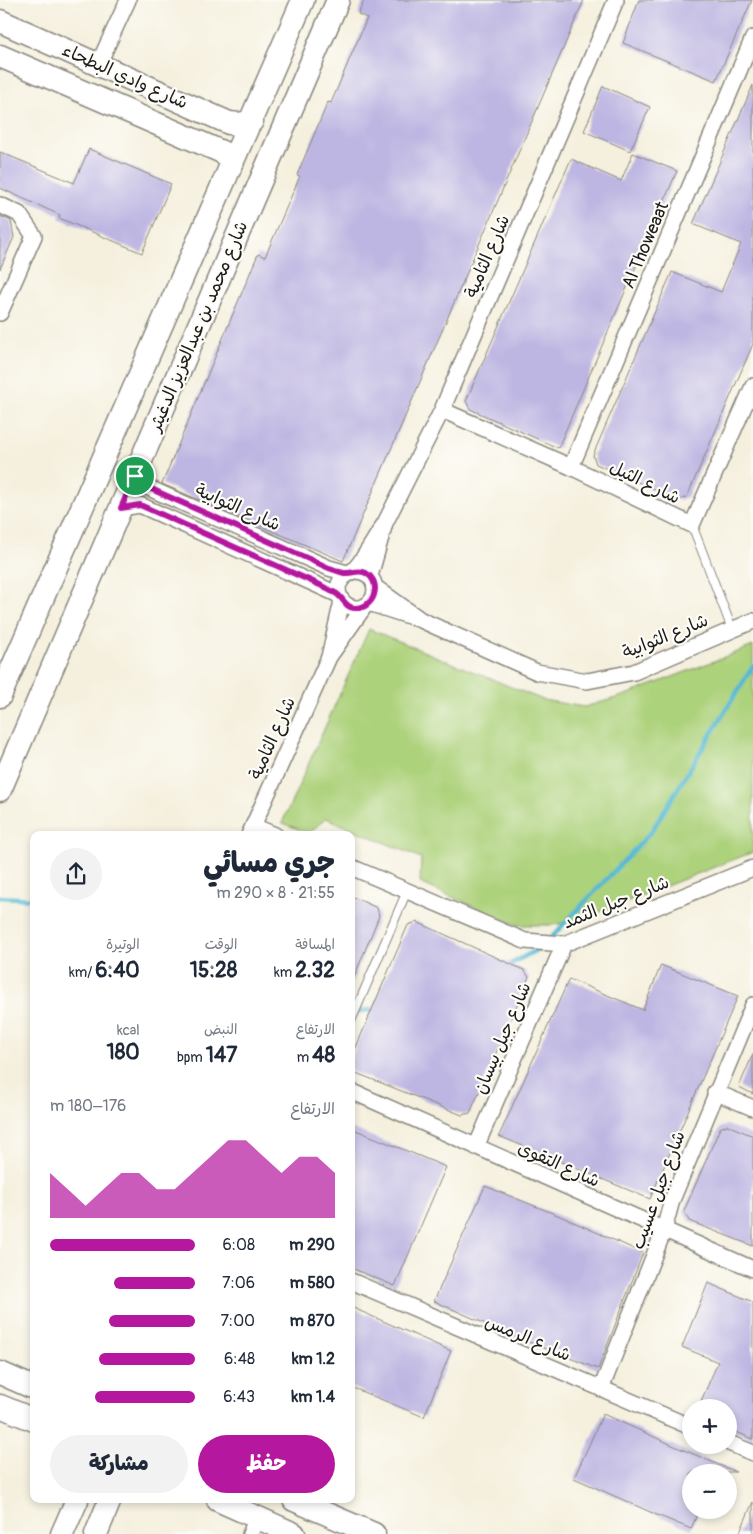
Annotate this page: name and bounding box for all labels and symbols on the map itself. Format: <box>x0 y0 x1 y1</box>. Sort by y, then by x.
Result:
street label: شارع وادي البطحاء <box>58 38 191 115</box>
street label: Al Thoweaat <box>617 198 674 292</box>
street label: شارع الثامية <box>460 211 515 301</box>
street label: شارع محمد بن عبدالعزيز الدغيثر <box>143 218 253 437</box>
pin <box>114 455 156 497</box>
street label: شارع الثيل <box>606 456 684 509</box>
street label: شارع الثوابية <box>192 478 284 536</box>
street label: شارع الثوابية <box>619 609 712 664</box>
street label: شارع الثامية <box>244 693 301 783</box>
street label: شارع جبل الثمد <box>560 871 673 934</box>
street label: شارع جبل بيسان <box>469 979 536 1098</box>
street label: شارع جبل عسيب <box>626 1128 691 1253</box>
street label: شارع التقوى <box>514 1136 603 1193</box>
street label: شارع الرمس <box>481 1310 574 1367</box>

